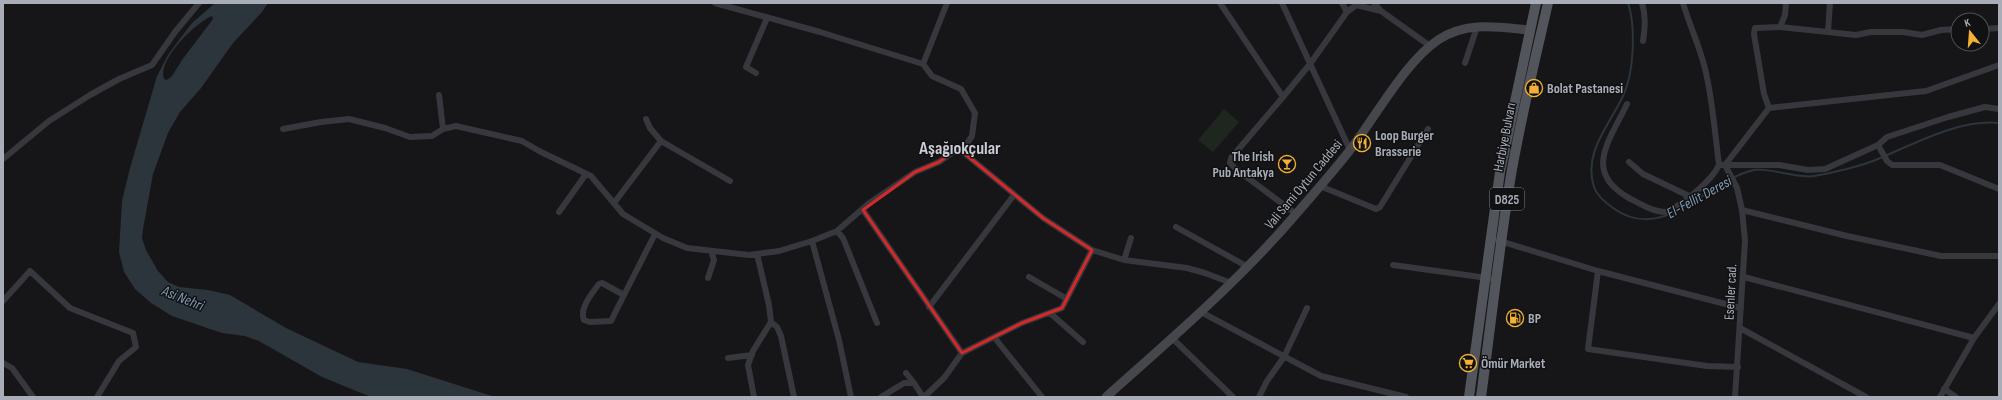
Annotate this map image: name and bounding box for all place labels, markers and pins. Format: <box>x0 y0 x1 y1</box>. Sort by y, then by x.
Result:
shop icon: Bolat Pastanesi <box>1524 78 1544 98</box>
place label: Bolat Pastanesi <box>1547 80 1623 97</box>
place label: Loop Burger Brasserie <box>1375 127 1434 160</box>
restaurant icon: Loop Burger Brasserie <box>1352 133 1372 153</box>
place label: The Irish Pub Antakya <box>1213 148 1274 181</box>
bar icon: The Irish Pub Antakya <box>1277 154 1297 174</box>
fuel station icon: BP <box>1505 308 1525 328</box>
place label: BP <box>1528 310 1541 327</box>
supermarket icon: Ömür Market <box>1458 353 1478 373</box>
place label: Ömür Market <box>1481 355 1546 372</box>

